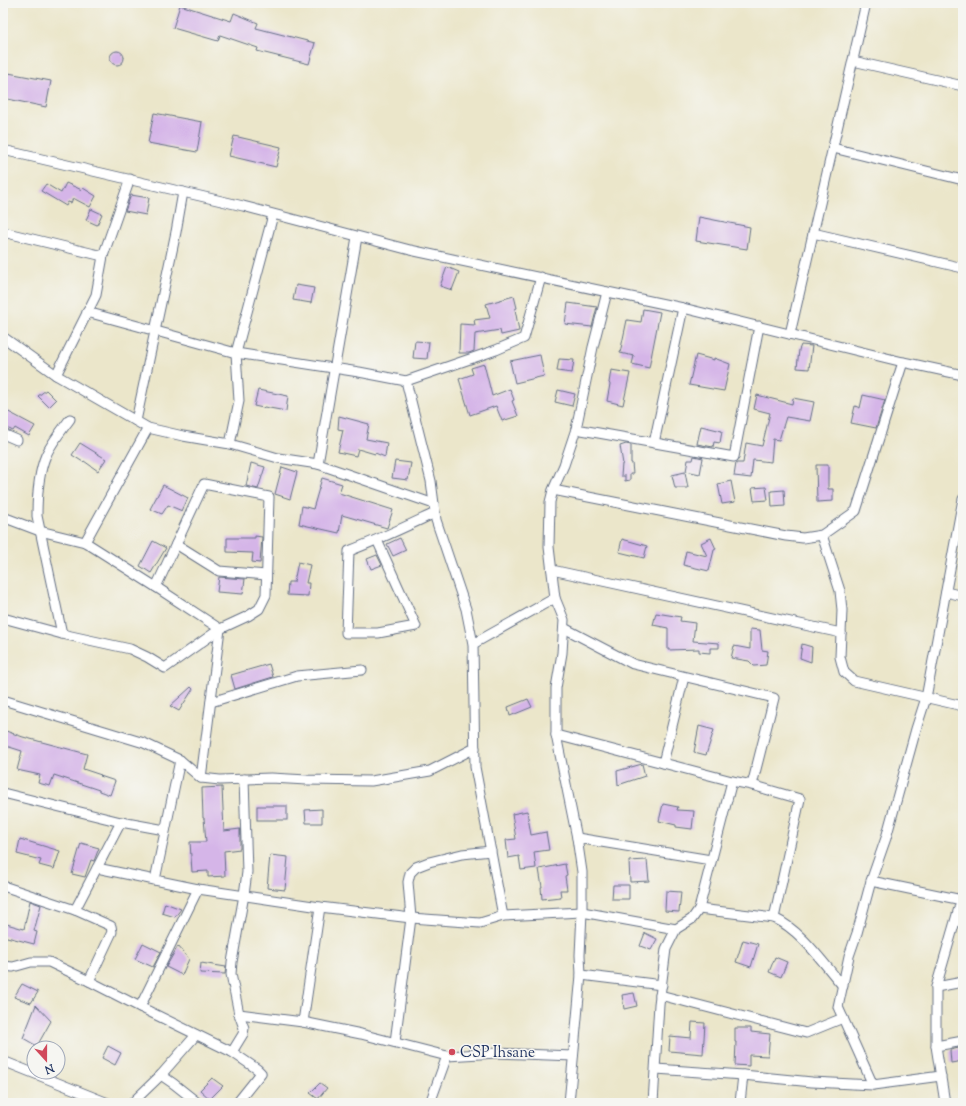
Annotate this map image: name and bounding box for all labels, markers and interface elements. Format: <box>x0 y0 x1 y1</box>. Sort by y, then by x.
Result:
north arrow <box>26 1040 66 1080</box>
place label: CSP Ihsane <box>460 1043 535 1064</box>
marker: CSP Ihsane <box>447 1047 457 1057</box>
text: N <box>42 1059 57 1078</box>

